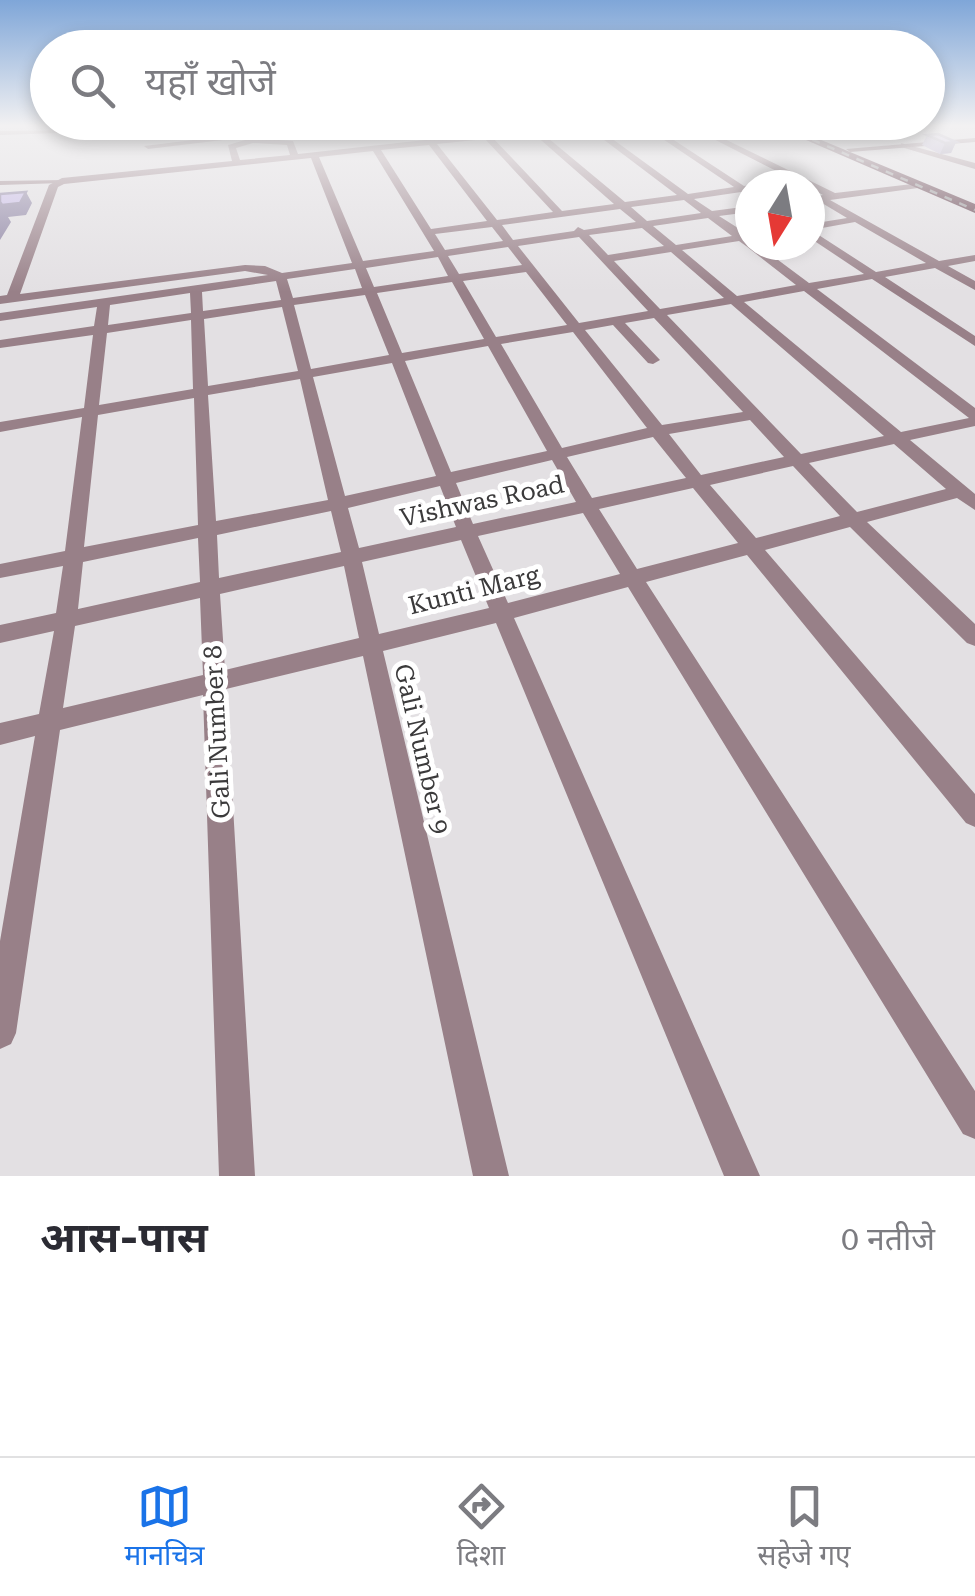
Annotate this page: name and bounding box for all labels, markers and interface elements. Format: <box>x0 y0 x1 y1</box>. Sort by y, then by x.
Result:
search box <box>30 30 945 140</box>
icon: search <box>65 58 120 113</box>
text: यहाँ खोजें <box>145 60 276 104</box>
north arrow <box>735 170 825 260</box>
street label: Vishwas Road <box>397 469 567 533</box>
street label: Kunti Marg <box>405 560 543 620</box>
street label: Gali Number 8 <box>198 645 236 819</box>
street label: Gali Number 9 <box>388 661 456 837</box>
text: आस-पास <box>40 1213 208 1262</box>
text: 0 नतीजे <box>841 1220 935 1258</box>
tab: मानचित्र <box>125 1479 205 1576</box>
tab: दिशा <box>454 1479 509 1576</box>
tab: सहेजे गए <box>758 1479 850 1576</box>

